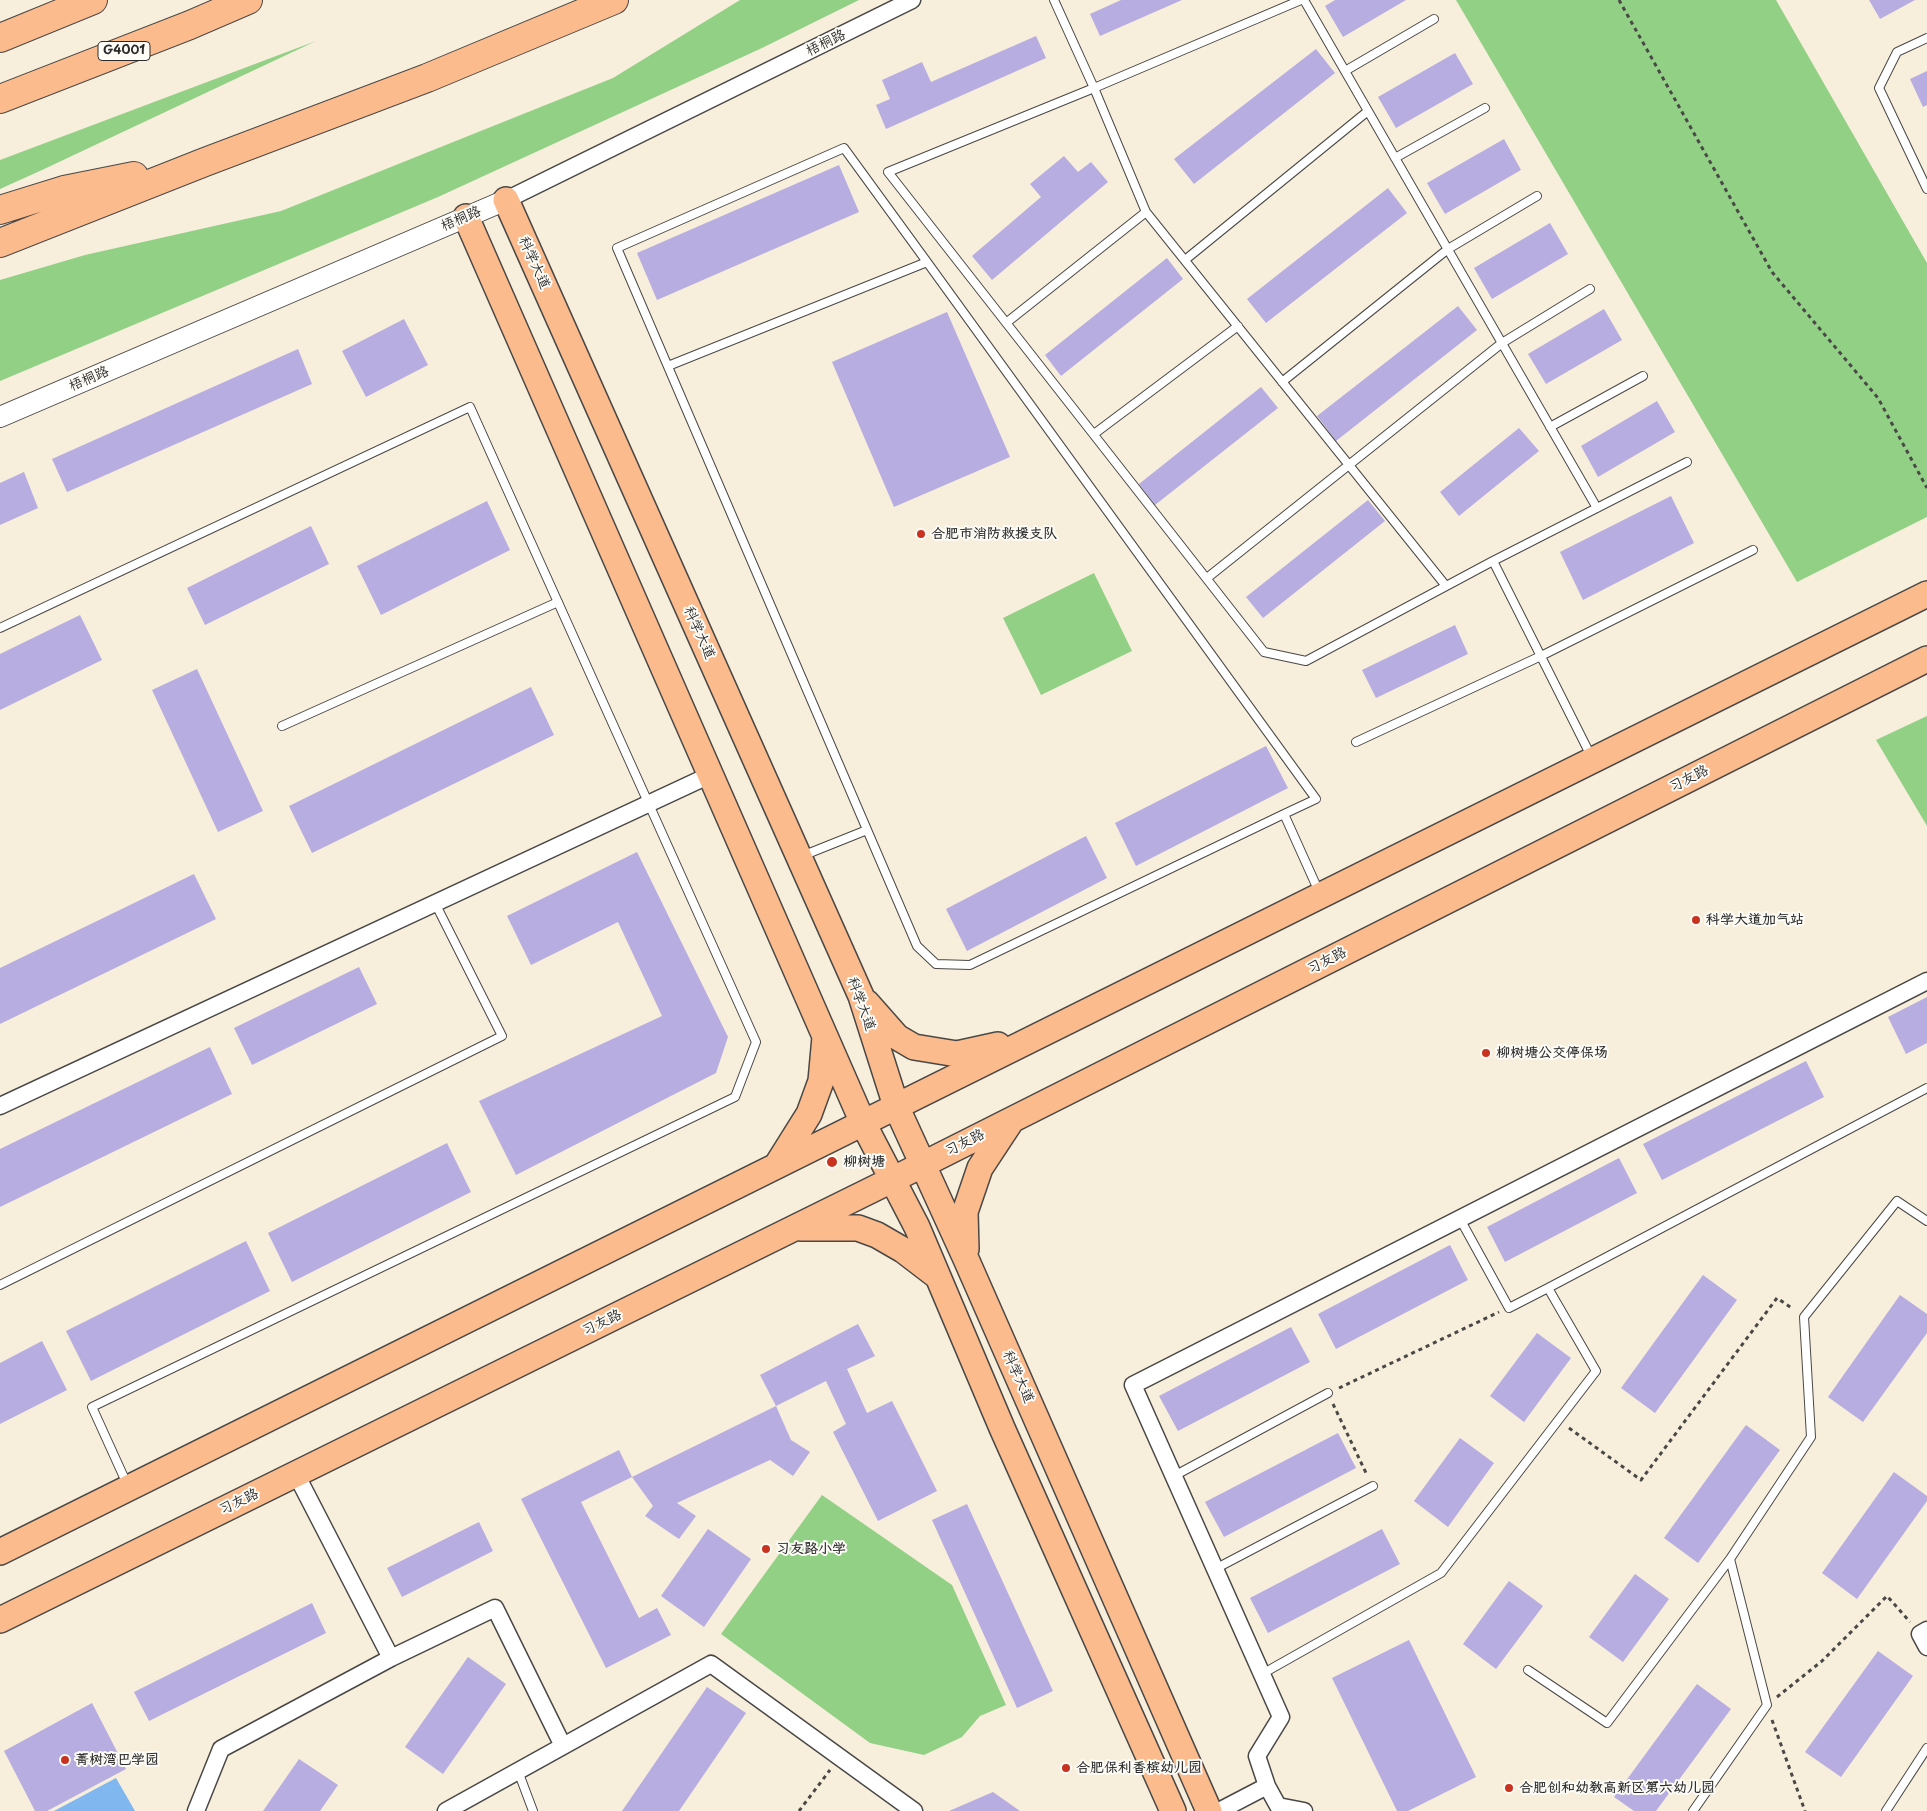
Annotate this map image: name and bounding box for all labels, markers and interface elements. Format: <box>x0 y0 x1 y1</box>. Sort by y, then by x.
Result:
street label: 梧桐路 <box>803 26 849 60</box>
road number: G4001 <box>98 41 150 60</box>
street label: 梧桐路 <box>438 203 484 235</box>
street label: 科学大道 <box>515 234 553 292</box>
street label: 梧桐路 <box>66 363 112 395</box>
place label: 合肥市消防救援支队 <box>931 526 1057 542</box>
marker: 合肥市消防救援支队 <box>915 528 927 540</box>
street label: 科学大道 <box>680 604 718 662</box>
street label: 习友路 <box>1666 762 1712 796</box>
place label: 科学大道加气站 <box>1706 912 1804 928</box>
marker: 科学大道加气站 <box>1690 914 1702 926</box>
street label: 习友路 <box>1304 944 1350 978</box>
street label: 科学大道 <box>844 975 878 1033</box>
place label: 柳树塘公交停保场 <box>1496 1045 1608 1061</box>
marker: 柳树塘公交停保场 <box>1480 1047 1492 1059</box>
street label: 习友路 <box>942 1126 988 1160</box>
place label: 柳树塘 <box>843 1154 885 1170</box>
marker: 柳树塘 <box>825 1155 839 1169</box>
street label: 习友路 <box>579 1306 625 1340</box>
street label: 科学大道 <box>999 1348 1037 1406</box>
street label: 习友路 <box>216 1485 262 1519</box>
place label: 习友路小学 <box>776 1541 846 1557</box>
marker: 习友路小学 <box>760 1543 772 1555</box>
place label: 菁树湾巴学园 <box>75 1752 159 1768</box>
marker: 菁树湾巴学园 <box>59 1754 71 1766</box>
place label: 合肥保利香槟幼儿园 <box>1076 1760 1202 1776</box>
marker: 合肥保利香槟幼儿园 <box>1060 1762 1072 1774</box>
place label: 合肥创和幼教高新区第六幼儿园 <box>1519 1780 1715 1796</box>
marker: 合肥创和幼教高新区第六幼儿园 <box>1503 1782 1515 1794</box>

